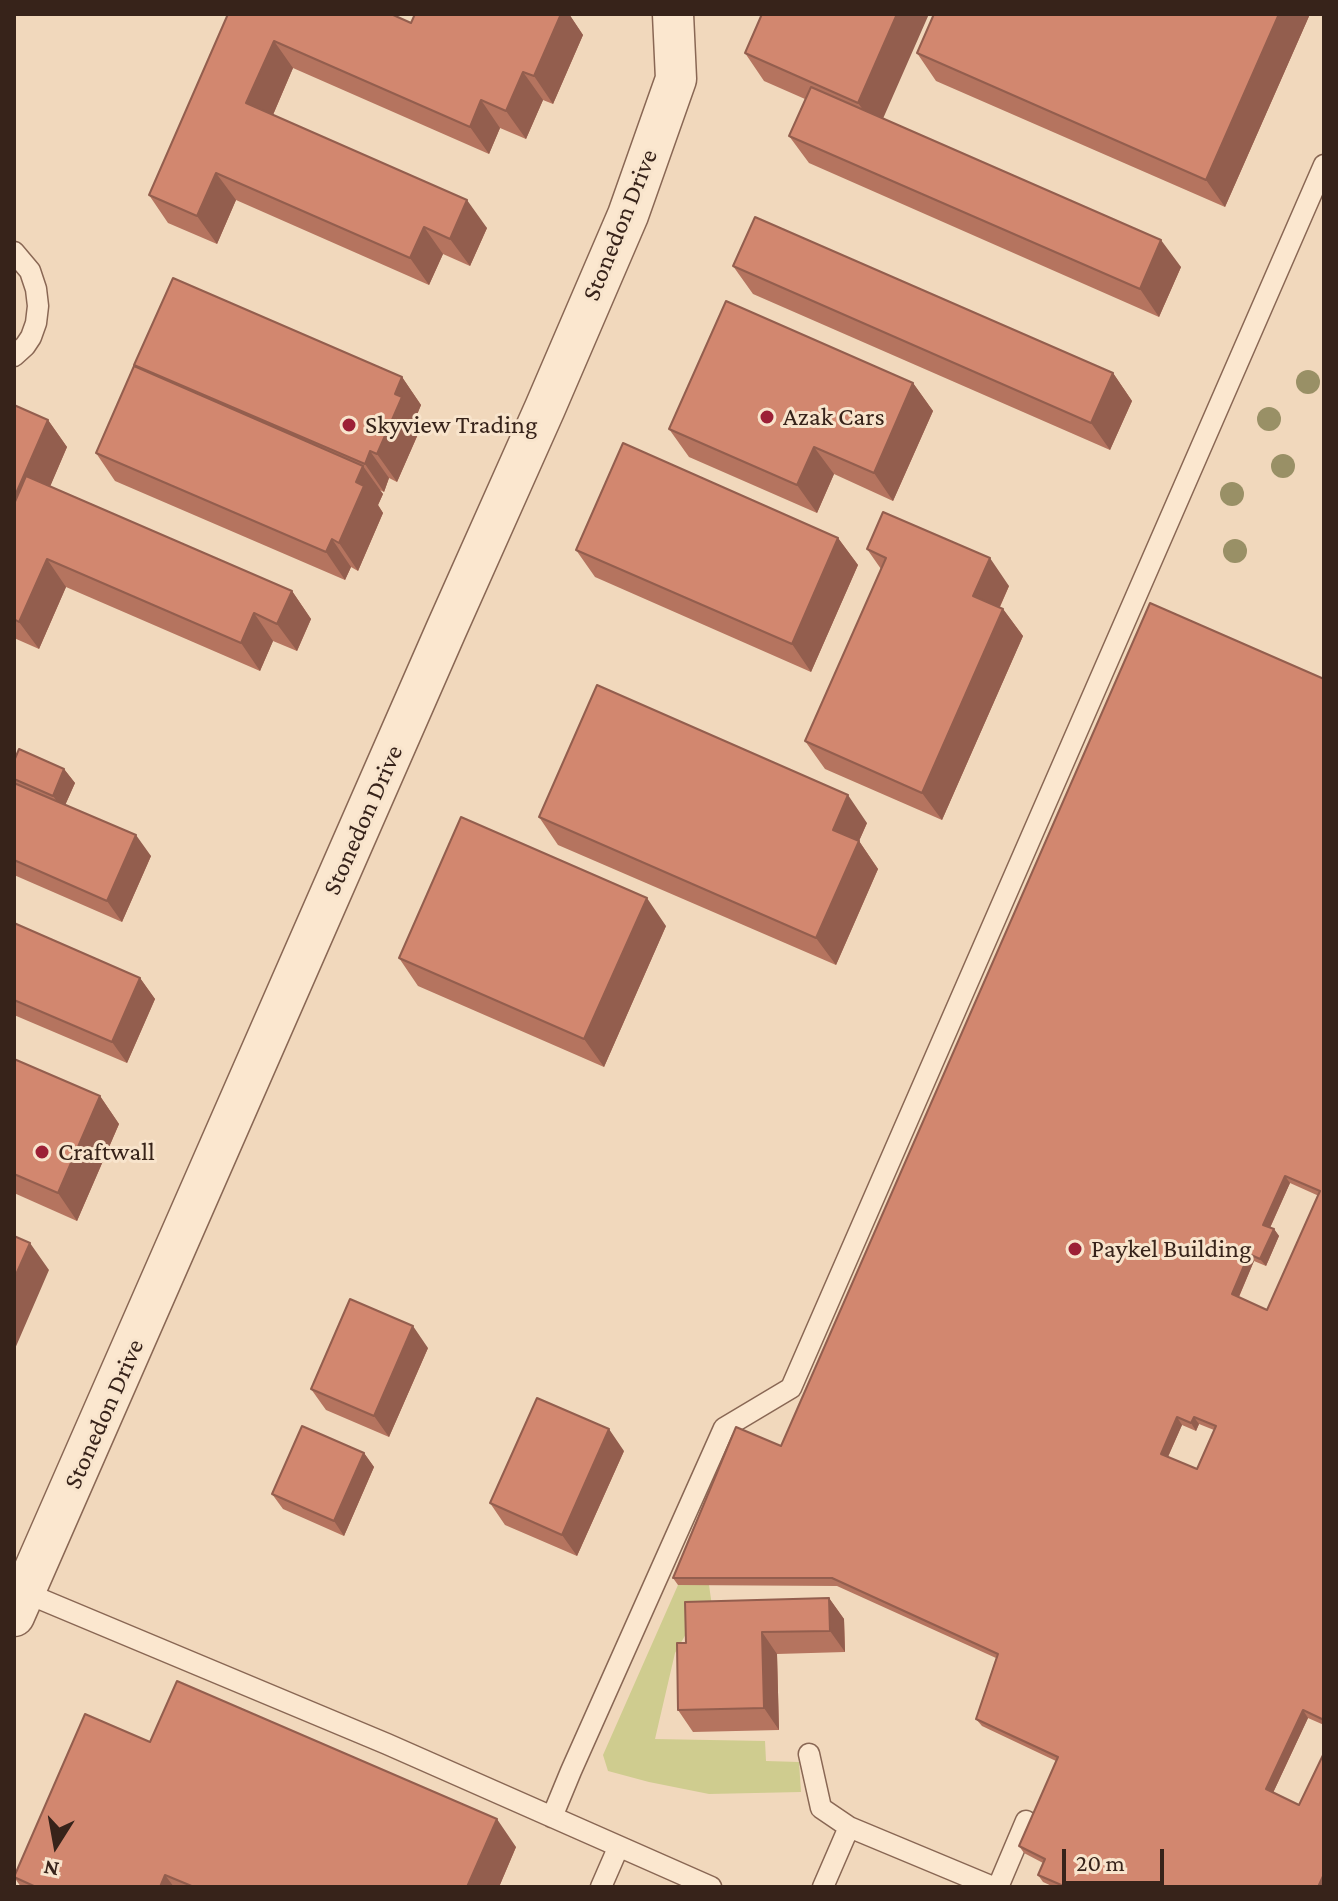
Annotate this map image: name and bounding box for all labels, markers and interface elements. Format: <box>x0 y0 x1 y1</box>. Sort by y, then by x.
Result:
street label: Stonedon Drive <box>575 145 665 305</box>
place label: Azak Cars <box>783 401 885 433</box>
marker: Azak Cars <box>758 408 776 426</box>
place label: Skyview Trading <box>365 409 538 441</box>
marker: Skyview Trading <box>340 416 358 434</box>
street label: Stonedon Drive <box>316 740 410 900</box>
place label: Craftwall <box>58 1136 155 1168</box>
marker: Craftwall <box>33 1143 51 1161</box>
place label: Paykel Building <box>1091 1233 1252 1265</box>
marker: Paykel Building <box>1066 1240 1084 1258</box>
street label: Stonedon Drive <box>57 1334 151 1494</box>
north arrow <box>16 1805 96 1885</box>
scale bar <box>1066 1833 1168 1883</box>
text: 20 m <box>1076 1849 1125 1876</box>
text: N <box>42 1855 61 1883</box>

